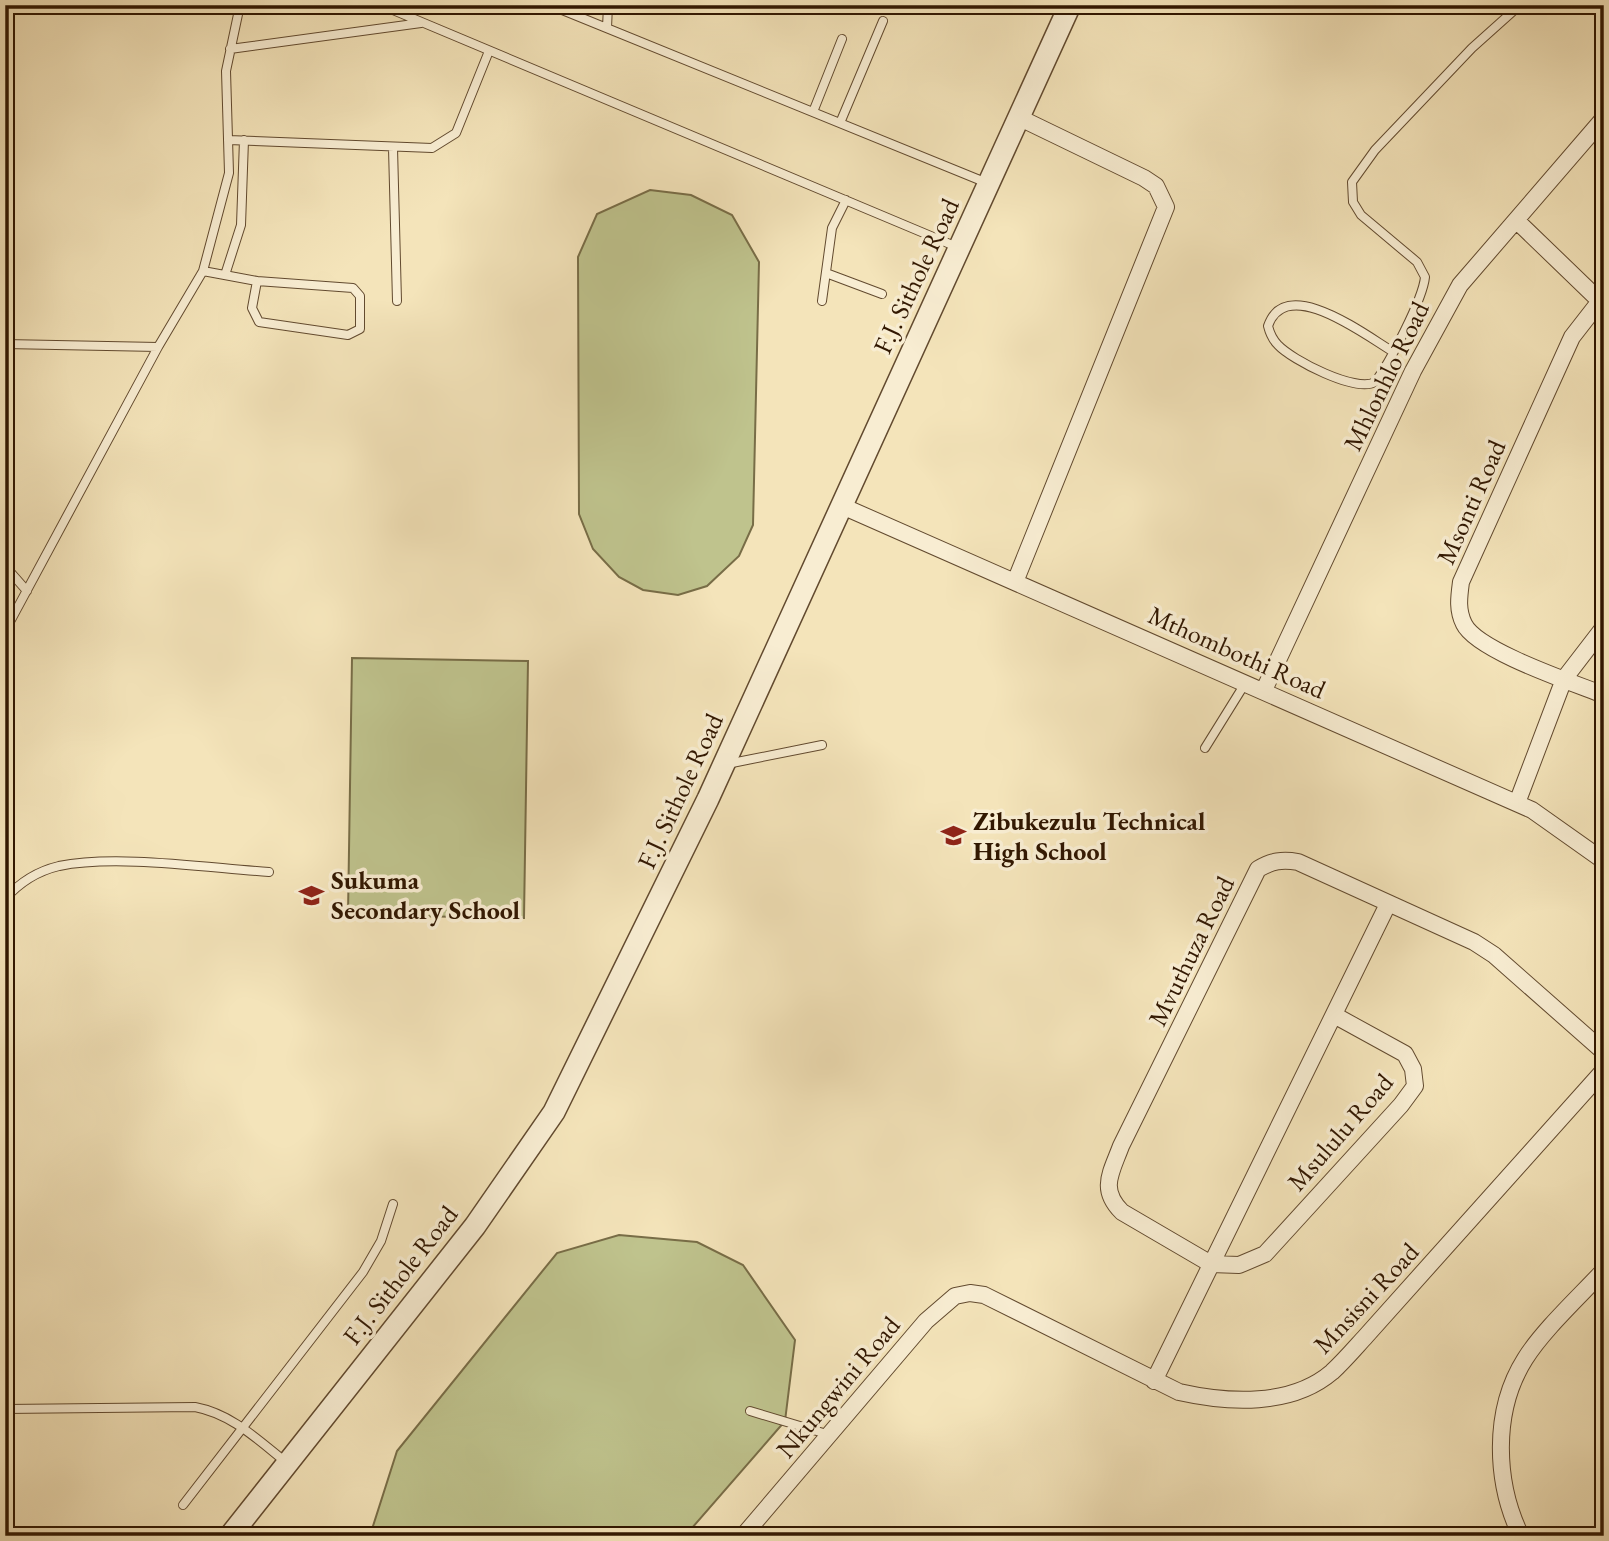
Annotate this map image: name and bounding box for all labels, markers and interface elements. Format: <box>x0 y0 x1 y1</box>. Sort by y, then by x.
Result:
street label: F.J. Sithole Road <box>865 192 967 359</box>
street label: Mhlonhlo Road <box>1335 295 1437 456</box>
street label: Msonti Road <box>1429 434 1514 569</box>
street label: Mthombothi Road <box>1143 598 1332 707</box>
street label: F.J. Sithole Road <box>629 707 731 874</box>
place label: Zibukezulu Technical High School <box>973 804 1205 868</box>
school or university icon: Zibukezulu Technical High School <box>939 822 967 850</box>
place label: Sukuma Secondary School <box>331 863 520 927</box>
street label: Mvuthuza Road <box>1140 870 1242 1031</box>
school or university icon: Sukuma Secondary School <box>297 881 325 909</box>
street label: Msululu Road <box>1280 1065 1401 1198</box>
street label: F.J. Sithole Road <box>335 1198 466 1352</box>
street label: Mnsisni Road <box>1306 1235 1427 1361</box>
street label: Nkungwini Road <box>769 1308 908 1465</box>

